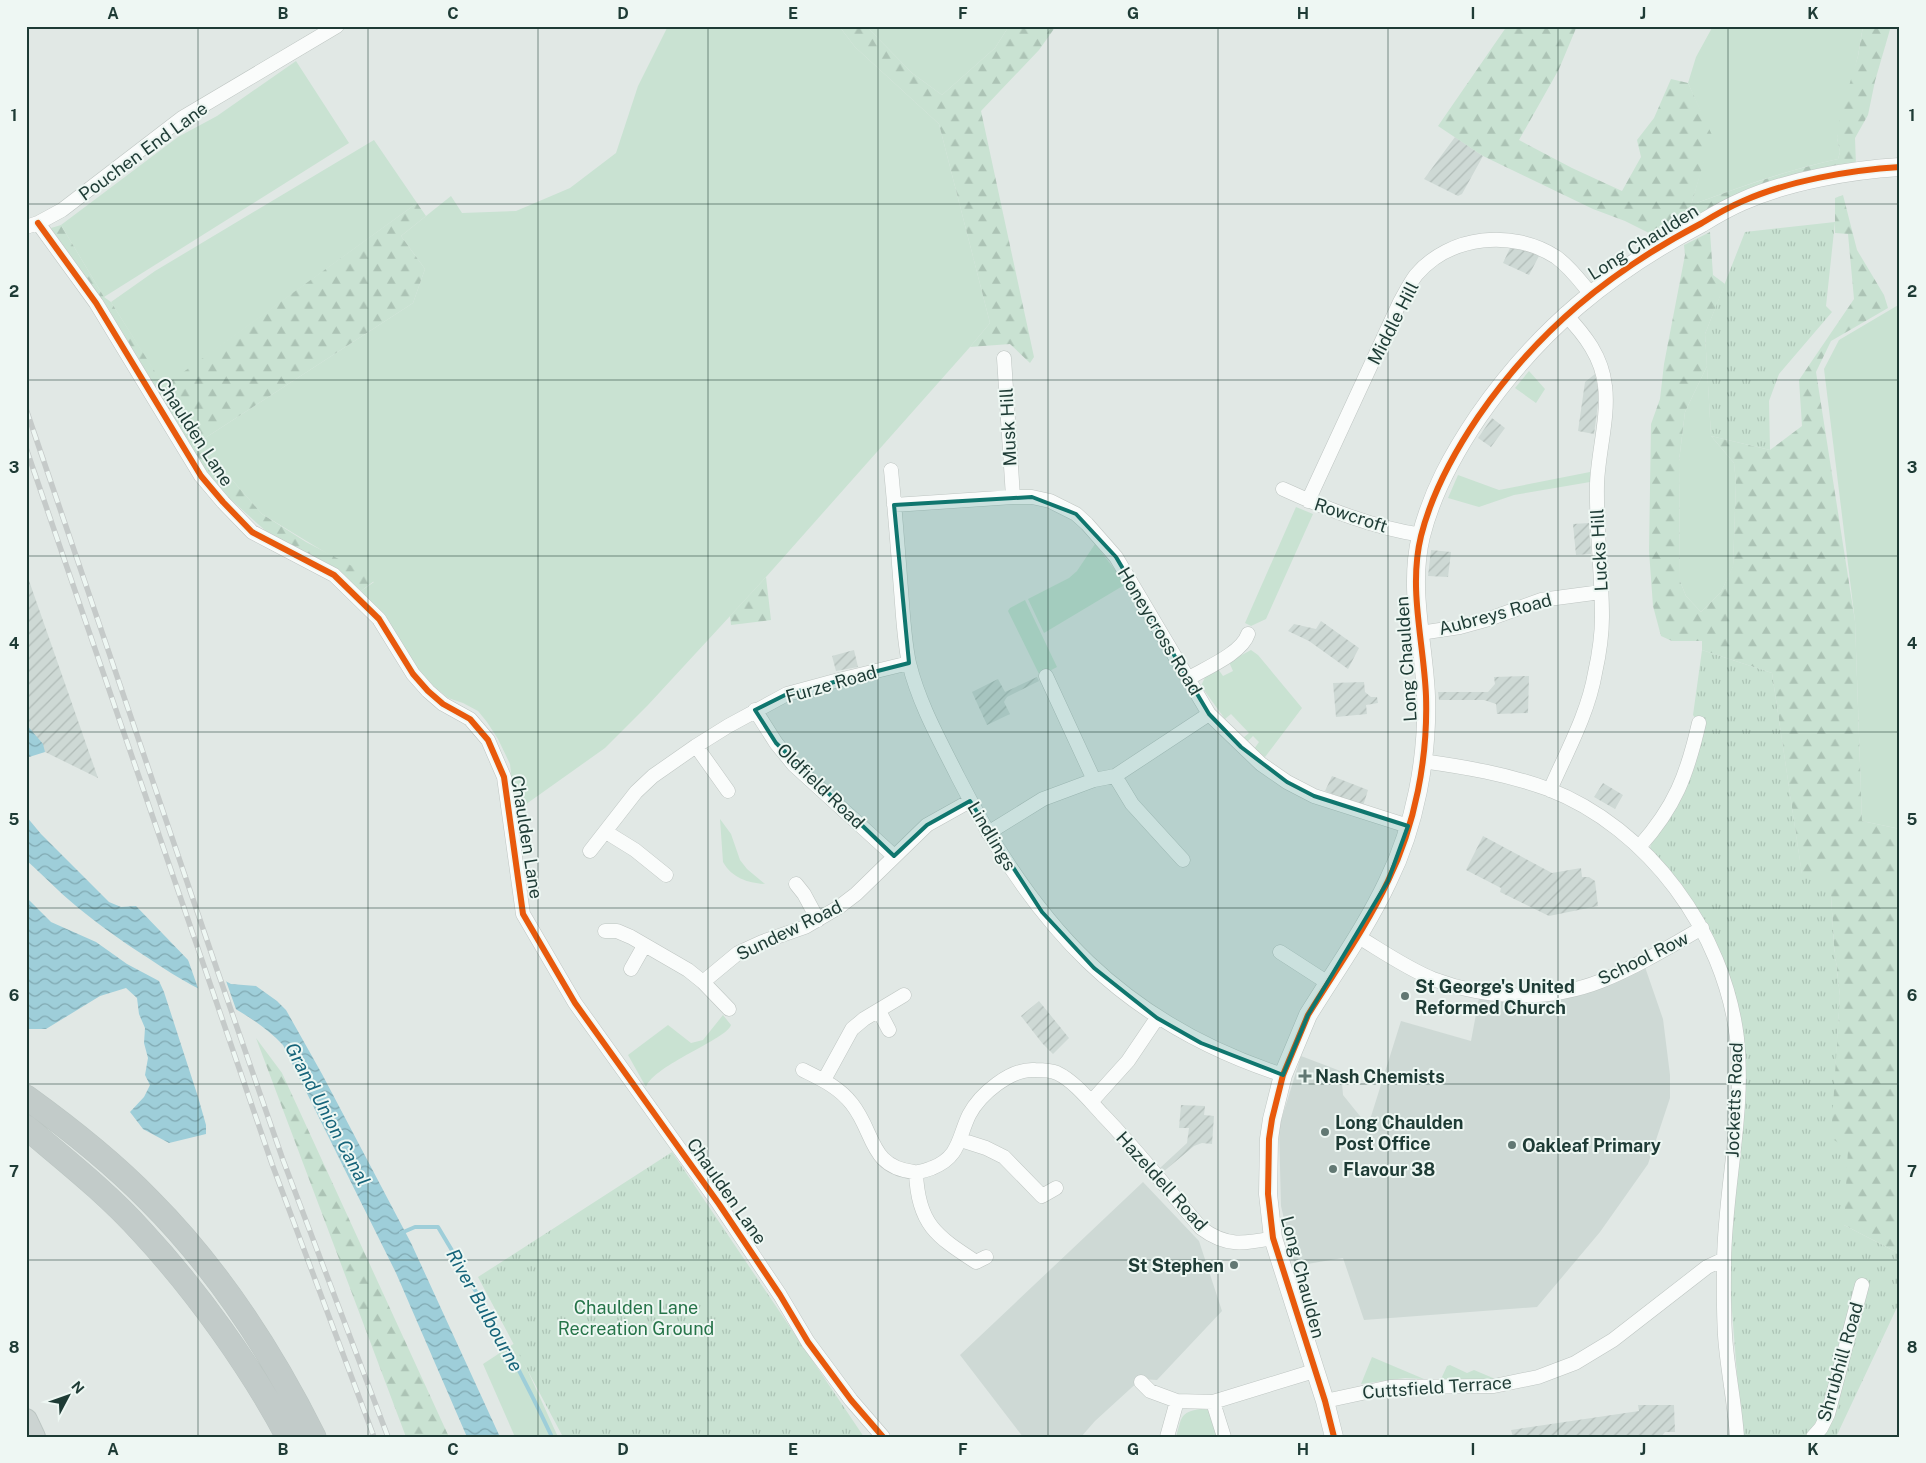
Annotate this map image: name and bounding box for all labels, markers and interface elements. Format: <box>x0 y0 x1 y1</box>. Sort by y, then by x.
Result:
text: A <box>107 4 119 23</box>
text: B <box>278 4 289 23</box>
text: C <box>447 4 459 23</box>
text: D <box>617 4 629 23</box>
text: E <box>788 4 798 23</box>
text: F <box>958 4 968 23</box>
text: G <box>1127 4 1139 23</box>
text: H <box>1297 4 1309 23</box>
text: I <box>1471 4 1475 23</box>
text: J <box>1640 4 1646 23</box>
text: K <box>1807 4 1819 23</box>
street label: Pouchen End Lane <box>75 97 211 205</box>
text: 1 <box>11 106 17 125</box>
text: 1 <box>1909 106 1915 125</box>
street label: Long Chaulden <box>1584 200 1702 284</box>
street label: Middle Hill <box>1363 278 1423 368</box>
text: 2 <box>9 282 19 301</box>
text: 2 <box>1907 282 1917 301</box>
street label: Chaulden Lane <box>152 374 238 490</box>
street label: Musk Hill <box>995 387 1021 467</box>
text: 3 <box>9 458 19 477</box>
text: 3 <box>1907 458 1917 477</box>
street label: Rowcroft <box>1312 493 1390 537</box>
street label: Lucks Hill <box>1586 508 1612 592</box>
street label: Honeycross Road <box>1114 563 1206 699</box>
street label: Aubreys Road <box>1436 589 1554 639</box>
street label: Long Chaulden <box>1391 596 1421 722</box>
text: 4 <box>9 634 20 653</box>
text: 4 <box>1907 634 1918 653</box>
street label: Furze Road <box>783 661 879 707</box>
street label: Oldfield Road <box>773 739 869 833</box>
street label: Chaulden Lane <box>507 774 547 900</box>
street label: Lindlings <box>963 798 1021 874</box>
text: 5 <box>9 810 20 829</box>
text: 5 <box>1907 810 1918 829</box>
street label: Sundew Road <box>733 895 845 965</box>
street label: School Row <box>1594 927 1692 989</box>
place label: St George's United Reformed Church <box>1415 976 1575 1018</box>
text: 6 <box>9 986 19 1005</box>
text: 6 <box>1907 986 1917 1005</box>
marker: St George's United Reformed Church <box>1399 990 1411 1002</box>
water label: Grand Union Canal <box>281 1039 375 1189</box>
street label: Jocketts Road <box>1721 1042 1747 1158</box>
place label: Nash Chemists <box>1315 1066 1445 1087</box>
marker: Nash Chemists <box>1299 1070 1311 1082</box>
place label: Long Chaulden Post Office <box>1335 1112 1464 1154</box>
marker: Long Chaulden Post Office <box>1319 1126 1331 1138</box>
street label: Hazeldell Road <box>1112 1127 1212 1235</box>
street label: Chaulden Lane <box>683 1134 771 1248</box>
place label: Oakleaf Primary <box>1522 1135 1661 1156</box>
marker: Oakleaf Primary <box>1506 1139 1518 1151</box>
place label: Flavour 38 <box>1343 1159 1435 1180</box>
text: 7 <box>9 1162 19 1181</box>
text: 7 <box>1907 1162 1917 1181</box>
marker: Flavour 38 <box>1327 1163 1339 1175</box>
street label: Long Chaulden <box>1277 1214 1329 1340</box>
water label: River Bulbourne <box>442 1245 528 1375</box>
place label: St Stephen <box>1128 1255 1224 1276</box>
marker: St Stephen <box>1228 1259 1240 1271</box>
park label: Chaulden Lane Recreation Ground <box>558 1297 714 1339</box>
street label: Shrubhill Road <box>1813 1300 1867 1424</box>
text: 8 <box>9 1338 20 1357</box>
text: 8 <box>1907 1338 1918 1357</box>
north arrow <box>42 1370 92 1420</box>
street label: Cuttsfield Terrace <box>1361 1371 1513 1403</box>
text: N <box>68 1378 87 1397</box>
text: A <box>107 1440 119 1459</box>
text: B <box>278 1440 289 1459</box>
text: C <box>447 1440 459 1459</box>
text: D <box>617 1440 629 1459</box>
text: E <box>788 1440 798 1459</box>
text: F <box>958 1440 968 1459</box>
text: G <box>1127 1440 1139 1459</box>
text: H <box>1297 1440 1309 1459</box>
text: I <box>1471 1440 1475 1459</box>
text: J <box>1640 1440 1646 1459</box>
text: K <box>1807 1440 1819 1459</box>

